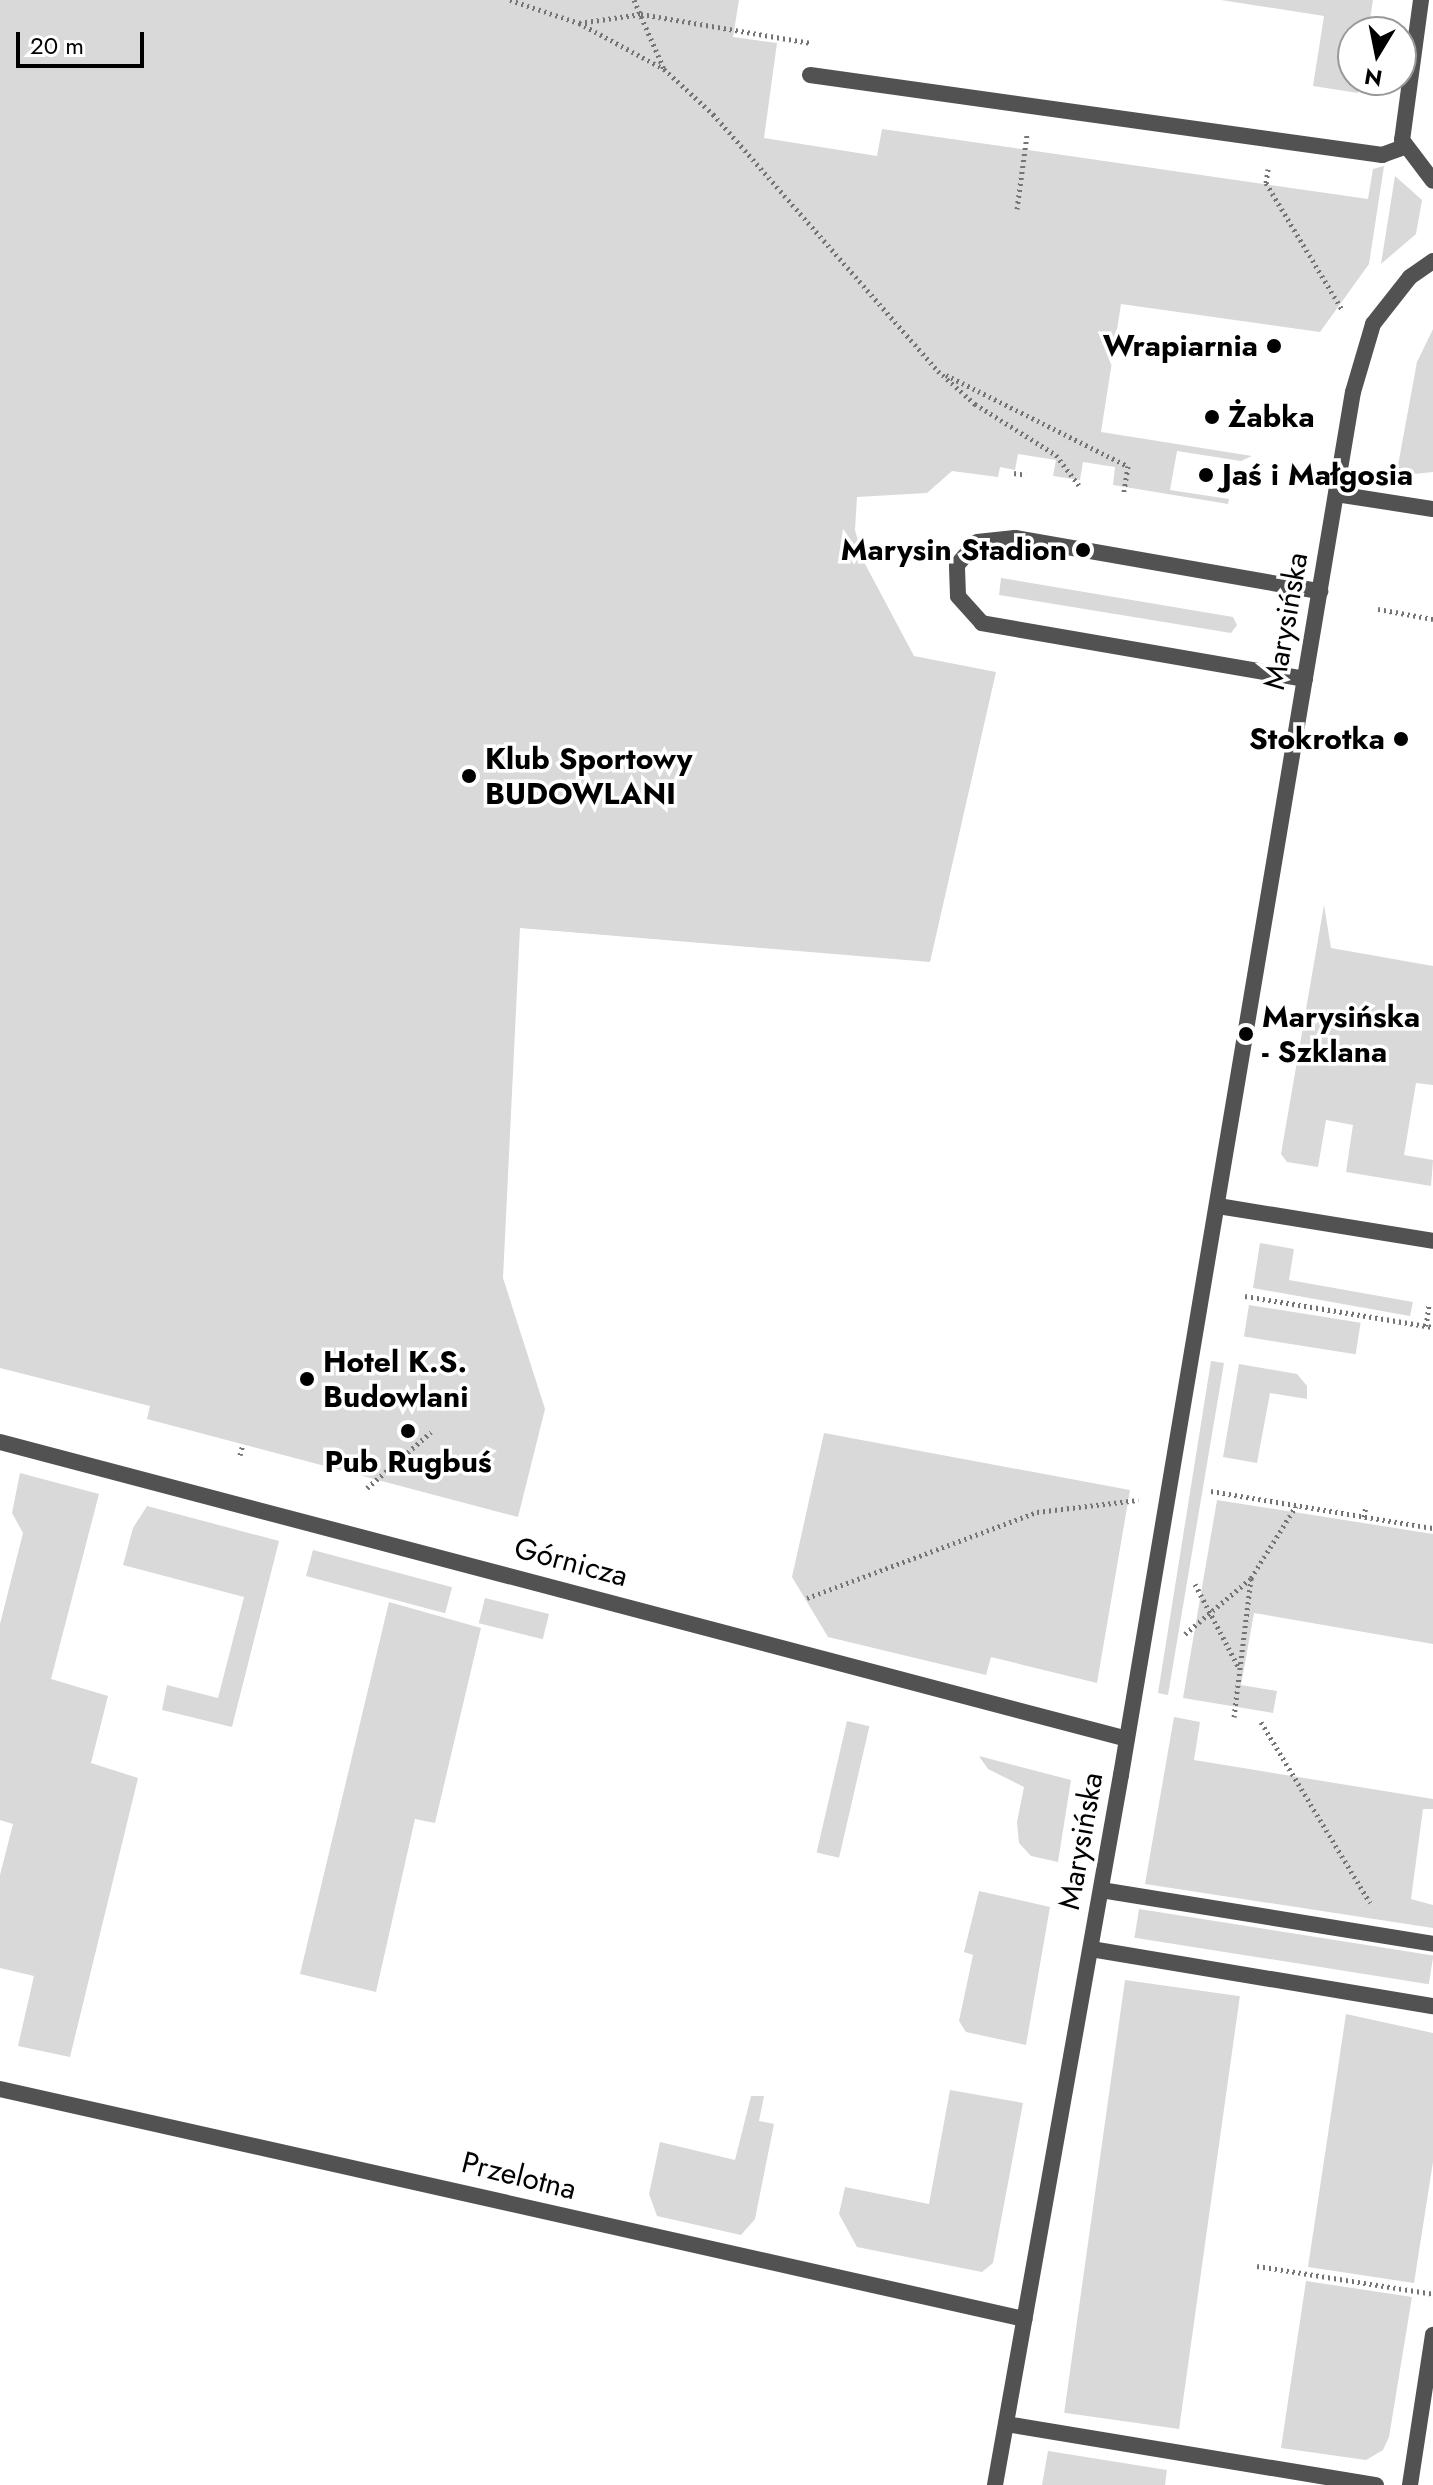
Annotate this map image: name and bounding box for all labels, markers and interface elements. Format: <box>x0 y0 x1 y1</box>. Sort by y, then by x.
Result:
scale bar <box>20 16 148 66</box>
north arrow <box>1337 16 1417 96</box>
text: 20 m <box>30 28 84 63</box>
text: N <box>1362 60 1385 95</box>
place label: Wrapiarnia <box>1103 328 1258 364</box>
marker: Wrapiarnia <box>1265 337 1283 355</box>
place label: Żabka <box>1228 399 1315 435</box>
marker: Żabka <box>1203 408 1221 426</box>
place label: Jaś i Małgosia <box>1222 457 1413 493</box>
marker: Jaś i Małgosia <box>1197 466 1215 484</box>
place label: Marysin Stadion <box>841 532 1067 568</box>
marker: Marysin Stadion <box>1074 541 1092 559</box>
street label: Marysińska <box>1256 550 1316 692</box>
place label: Stokrotka <box>1249 721 1385 757</box>
marker: Stokrotka <box>1392 730 1410 748</box>
place label: Klub Sportowy BUDOWLANI <box>485 741 692 812</box>
marker: Klub Sportowy BUDOWLANI <box>460 767 478 785</box>
place label: Marysińska - Szklana <box>1262 999 1420 1070</box>
marker: Marysińska - Szklana <box>1237 1025 1255 1043</box>
place label: Hotel K.S. Budowlani <box>323 1344 469 1414</box>
marker: Hotel K.S. Budowlani <box>298 1370 316 1388</box>
marker: Pub Rugbuś <box>399 1422 417 1440</box>
place label: Pub Rugbuś <box>324 1444 492 1480</box>
street label: Górnicza <box>510 1530 632 1594</box>
street label: Marysińska <box>1051 1770 1111 1912</box>
street label: Przelotna <box>458 2144 580 2208</box>

